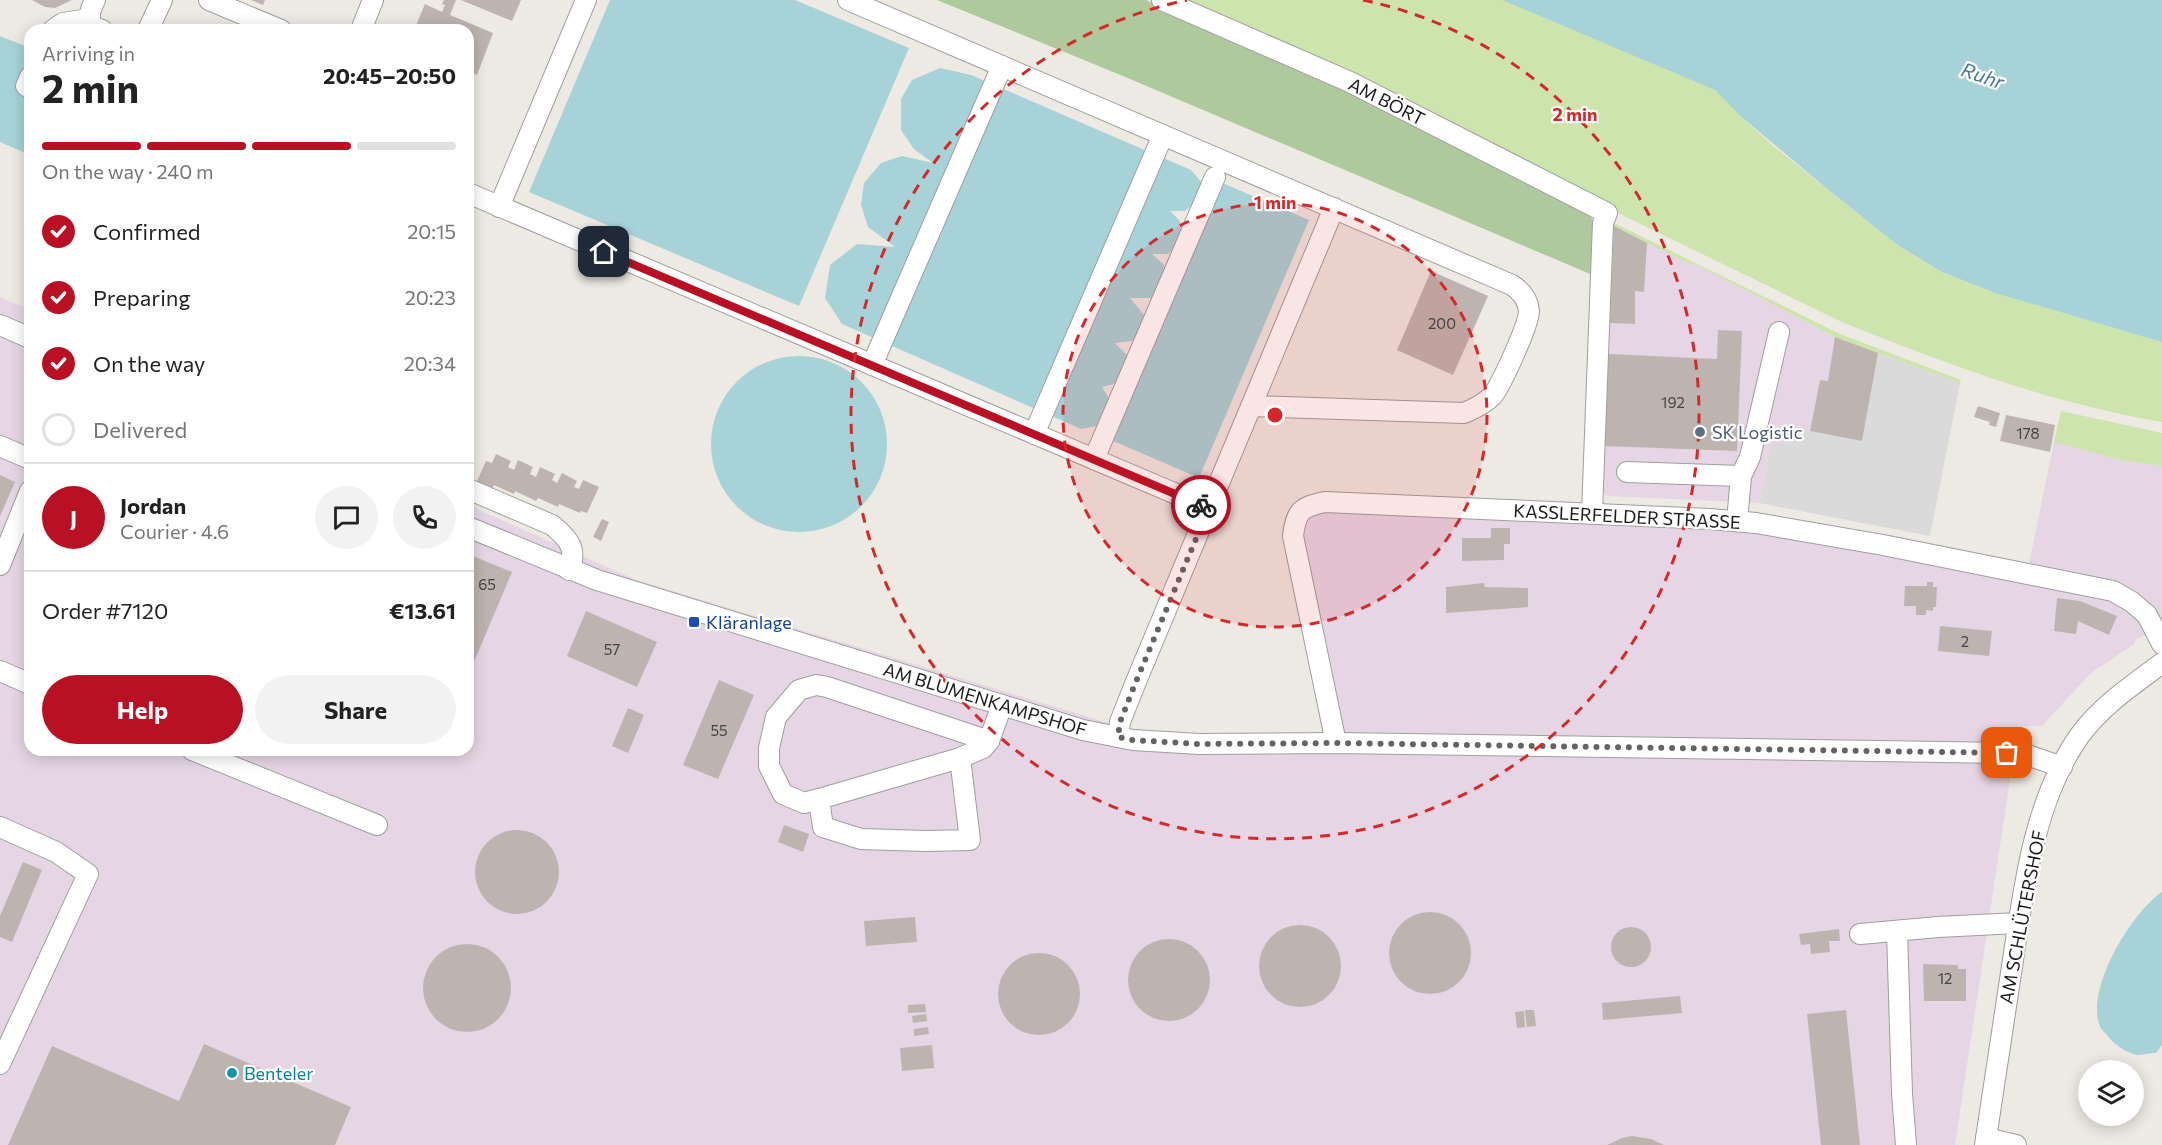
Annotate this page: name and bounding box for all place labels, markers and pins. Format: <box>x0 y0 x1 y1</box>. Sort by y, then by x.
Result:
pin <box>578 226 629 277</box>
centre of rings <box>1265 405 1285 425</box>
place label: SK Logistic <box>1712 421 1803 443</box>
marker: SK Logistic <box>1693 425 1707 439</box>
place label: Kläranlage <box>706 611 792 633</box>
marker: Kläranlage <box>687 615 701 629</box>
pin <box>1981 727 2032 778</box>
place label: Benteler <box>244 1062 313 1084</box>
marker: Benteler <box>225 1066 239 1080</box>

